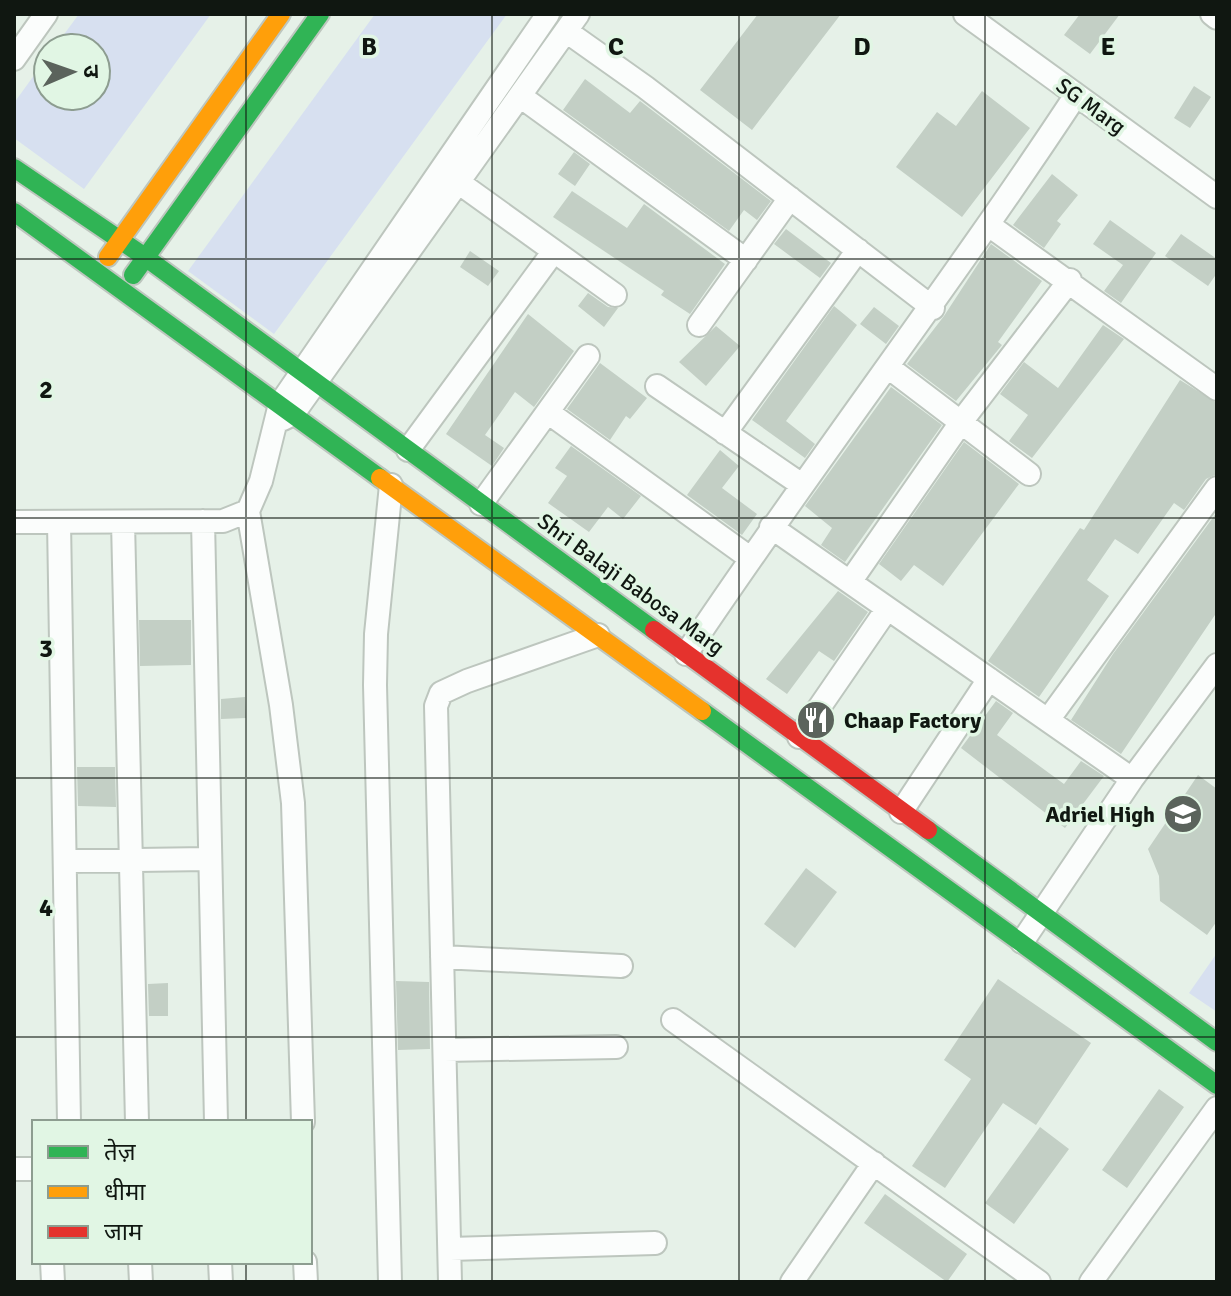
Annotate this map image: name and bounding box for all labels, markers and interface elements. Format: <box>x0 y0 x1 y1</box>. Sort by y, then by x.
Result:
text: B <box>361 31 377 63</box>
text: C <box>608 31 624 63</box>
text: D <box>853 31 871 63</box>
text: E <box>1101 31 1115 63</box>
north arrow <box>32 32 112 112</box>
text: उ <box>78 64 105 79</box>
street label: SG Marg <box>1051 72 1131 140</box>
text: 2 <box>39 374 53 406</box>
street label: Shri Balaji Babosa Marg <box>532 507 730 661</box>
text: 3 <box>39 633 53 665</box>
restaurant icon: Chaap Factory <box>795 699 837 741</box>
place label: Chaap Factory <box>844 707 981 734</box>
school or university icon: Adriel High <box>1162 793 1204 835</box>
place label: Adriel High <box>1046 801 1155 828</box>
text: 4 <box>39 892 53 924</box>
legend <box>32 1120 312 1264</box>
text: तेज़ <box>104 1137 137 1167</box>
text: धीमा <box>104 1177 146 1207</box>
text: जाम <box>104 1217 143 1247</box>

